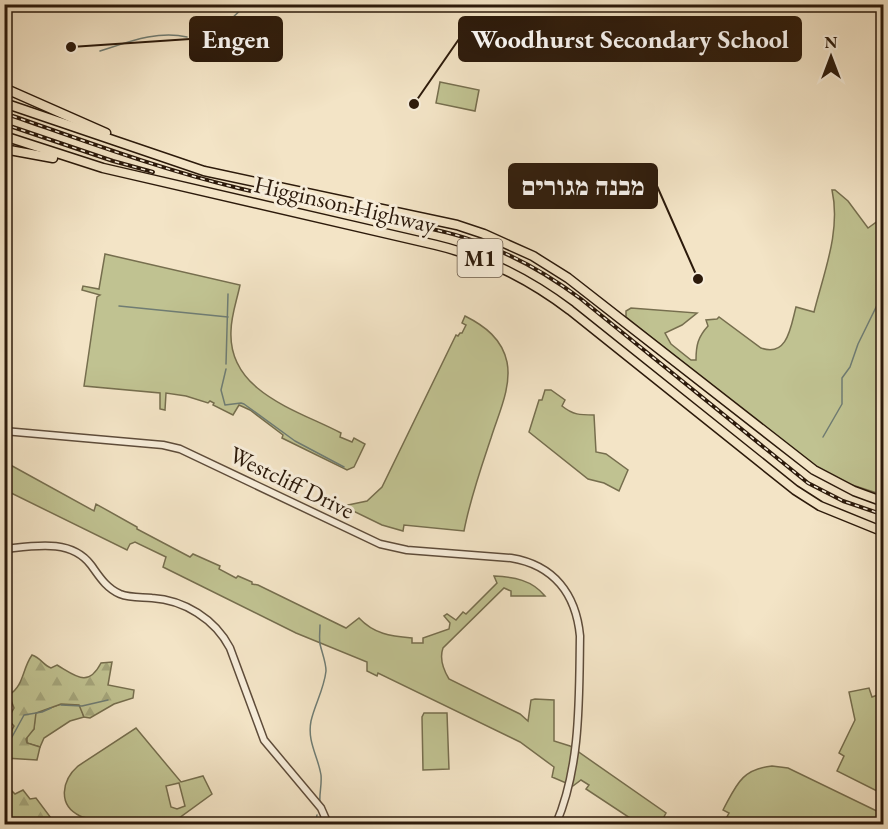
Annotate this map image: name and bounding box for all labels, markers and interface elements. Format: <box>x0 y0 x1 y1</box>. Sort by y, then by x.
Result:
callout: Engen <box>190 17 282 61</box>
callout: Woodhurst Secondary School <box>459 17 801 61</box>
text: Engen <box>202 22 270 56</box>
text: Woodhurst Secondary School <box>471 22 789 56</box>
north arrow <box>801 27 861 87</box>
text: N <box>825 32 838 53</box>
callout: מבנה מגורים <box>509 164 657 208</box>
street label: Higginson Highway <box>251 168 439 240</box>
text: מבנה מגורים <box>521 169 645 203</box>
road number: M1 <box>458 239 502 277</box>
street label: Westcliff Drive <box>224 438 360 526</box>

